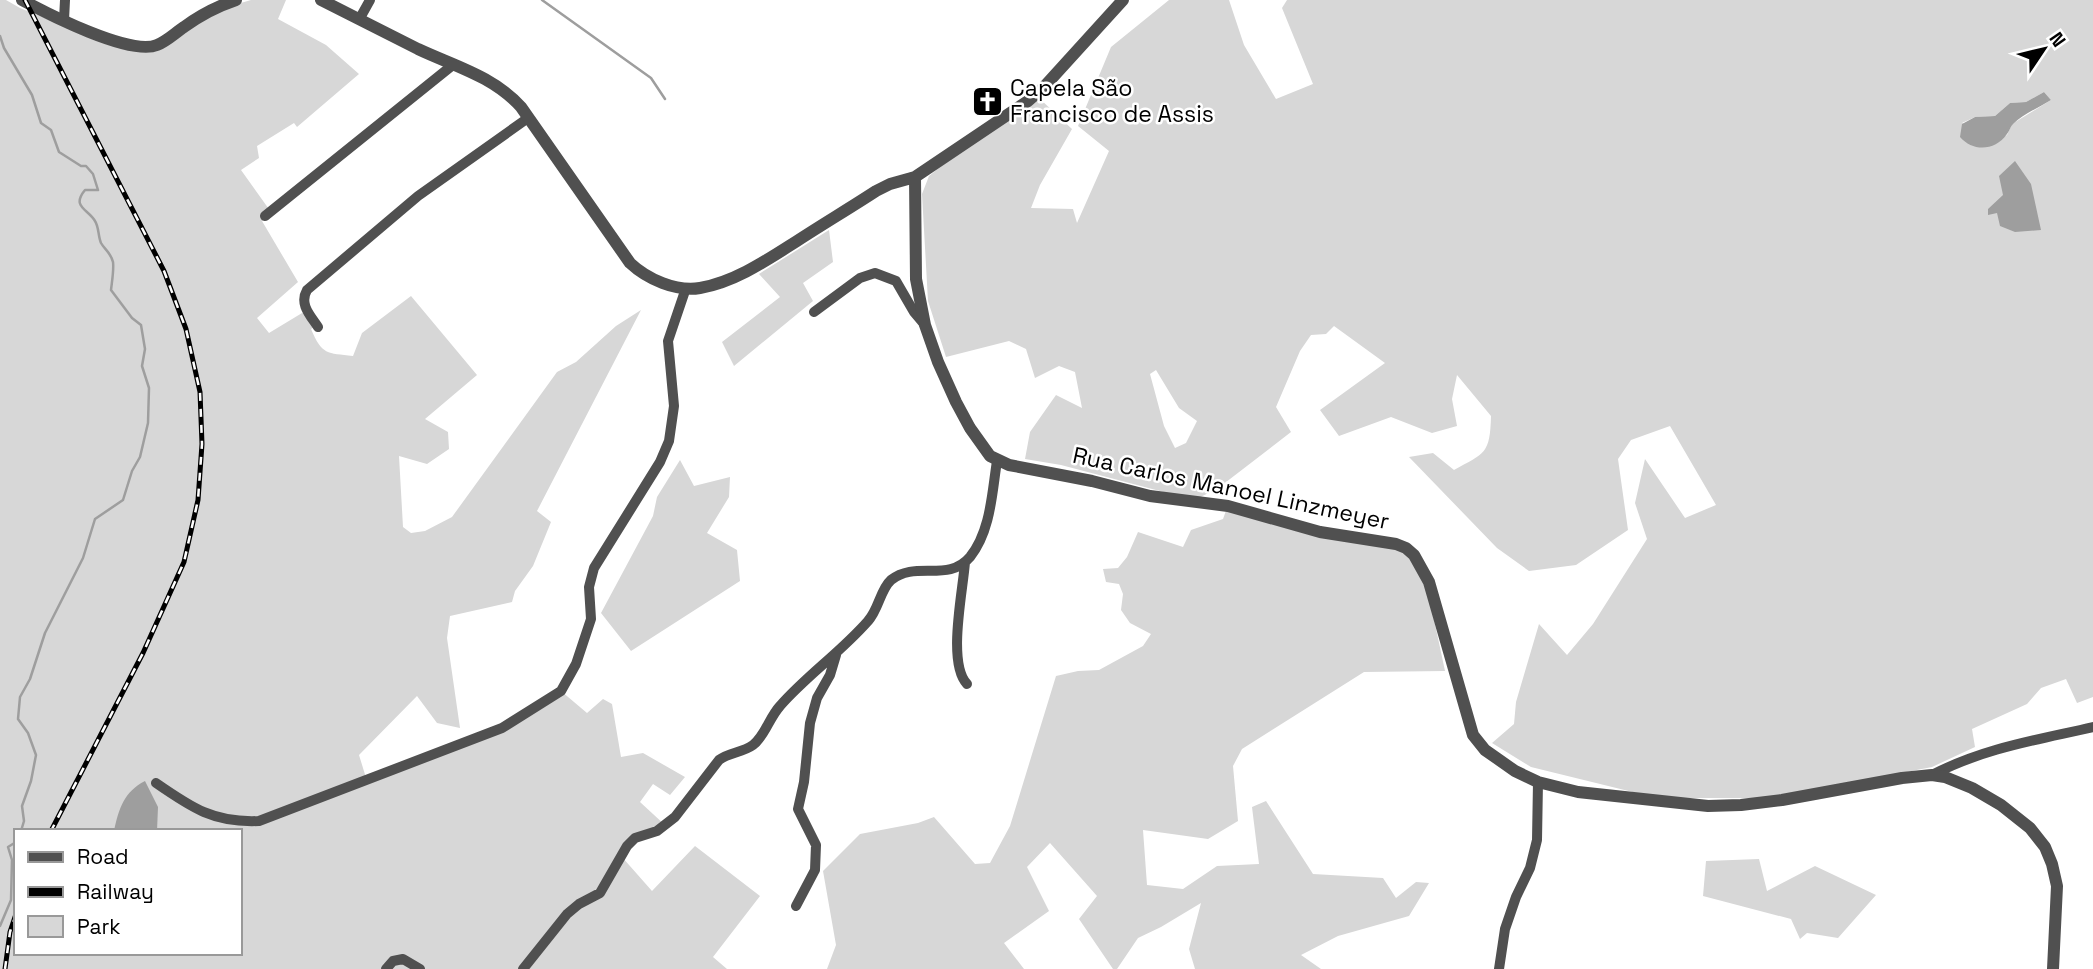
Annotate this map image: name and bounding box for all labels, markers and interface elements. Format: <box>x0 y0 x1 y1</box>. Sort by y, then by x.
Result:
north arrow <box>2009 14 2079 84</box>
text: N <box>2044 27 2071 52</box>
place label: Capela São Francisco de Assis <box>1010 73 1214 129</box>
church icon: Capela São Francisco de Assis <box>970 84 1004 118</box>
street label: Rua Carlos Manoel Linzmeyer <box>1070 440 1392 536</box>
legend <box>14 829 242 955</box>
text: Road <box>77 843 129 870</box>
text: Railway <box>77 878 154 905</box>
text: Park <box>77 913 121 940</box>

